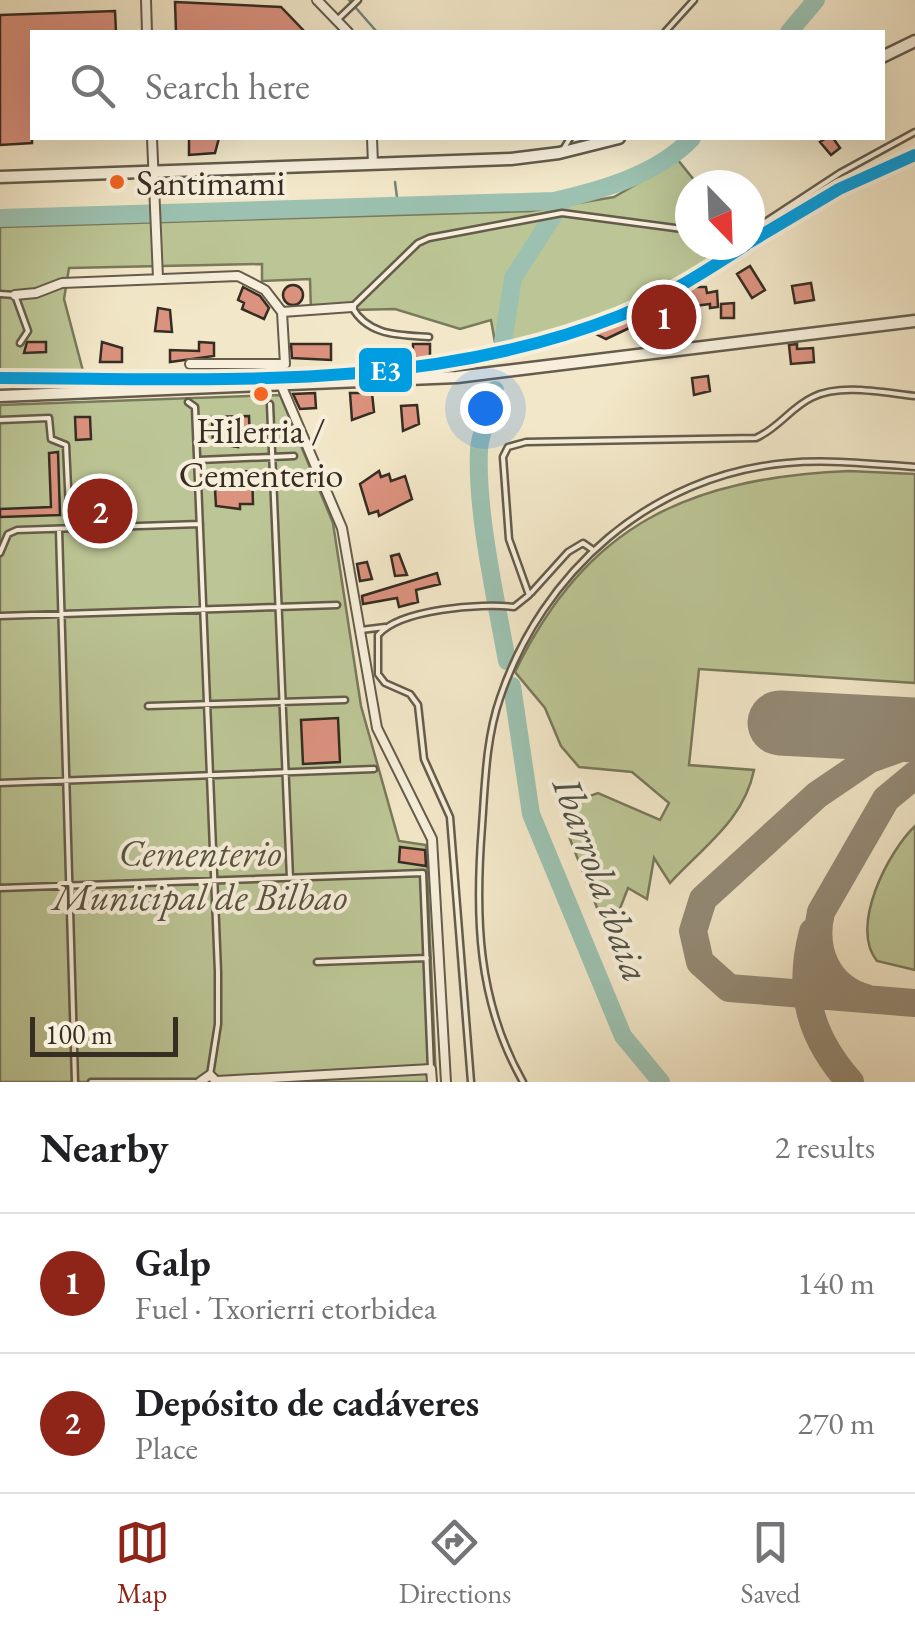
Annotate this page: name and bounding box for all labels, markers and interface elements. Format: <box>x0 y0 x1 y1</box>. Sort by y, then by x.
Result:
search box <box>30 30 885 140</box>
icon: search <box>65 58 120 113</box>
text: Search here <box>145 61 310 110</box>
place label: Santimami <box>136 159 286 206</box>
north arrow <box>675 170 765 260</box>
marker: Santimami <box>107 172 127 192</box>
pin: 1 <box>632 280 696 354</box>
line badge: E3 <box>357 346 414 394</box>
text: E3 <box>371 352 401 388</box>
your location <box>460 383 511 434</box>
marker: Hilerria / Cementerio <box>251 384 271 404</box>
place label: Hilerria / Cementerio <box>179 407 343 498</box>
pin: 2 <box>68 474 132 548</box>
water label: Ibarrola ibaia <box>541 769 663 988</box>
park label: Cementerio Municipal de Bilbao <box>51 828 348 921</box>
scale bar <box>30 1012 178 1056</box>
text: 100 m <box>45 1016 113 1052</box>
text: Nearby <box>40 1120 169 1175</box>
text: 2 results <box>775 1126 875 1168</box>
text: Galp <box>135 1238 211 1287</box>
text: 1 <box>64 1262 81 1304</box>
text: 140 m <box>798 1262 875 1304</box>
text: Fuel · Txorierri etorbidea <box>135 1287 436 1329</box>
text: Depósito de cadáveres <box>135 1378 479 1427</box>
text: 2 <box>64 1402 81 1444</box>
text: 270 m <box>798 1402 875 1444</box>
text: Place <box>135 1427 198 1469</box>
tab: Map <box>115 1515 170 1611</box>
tab: Directions <box>399 1515 511 1611</box>
tab: Saved <box>740 1515 800 1611</box>

